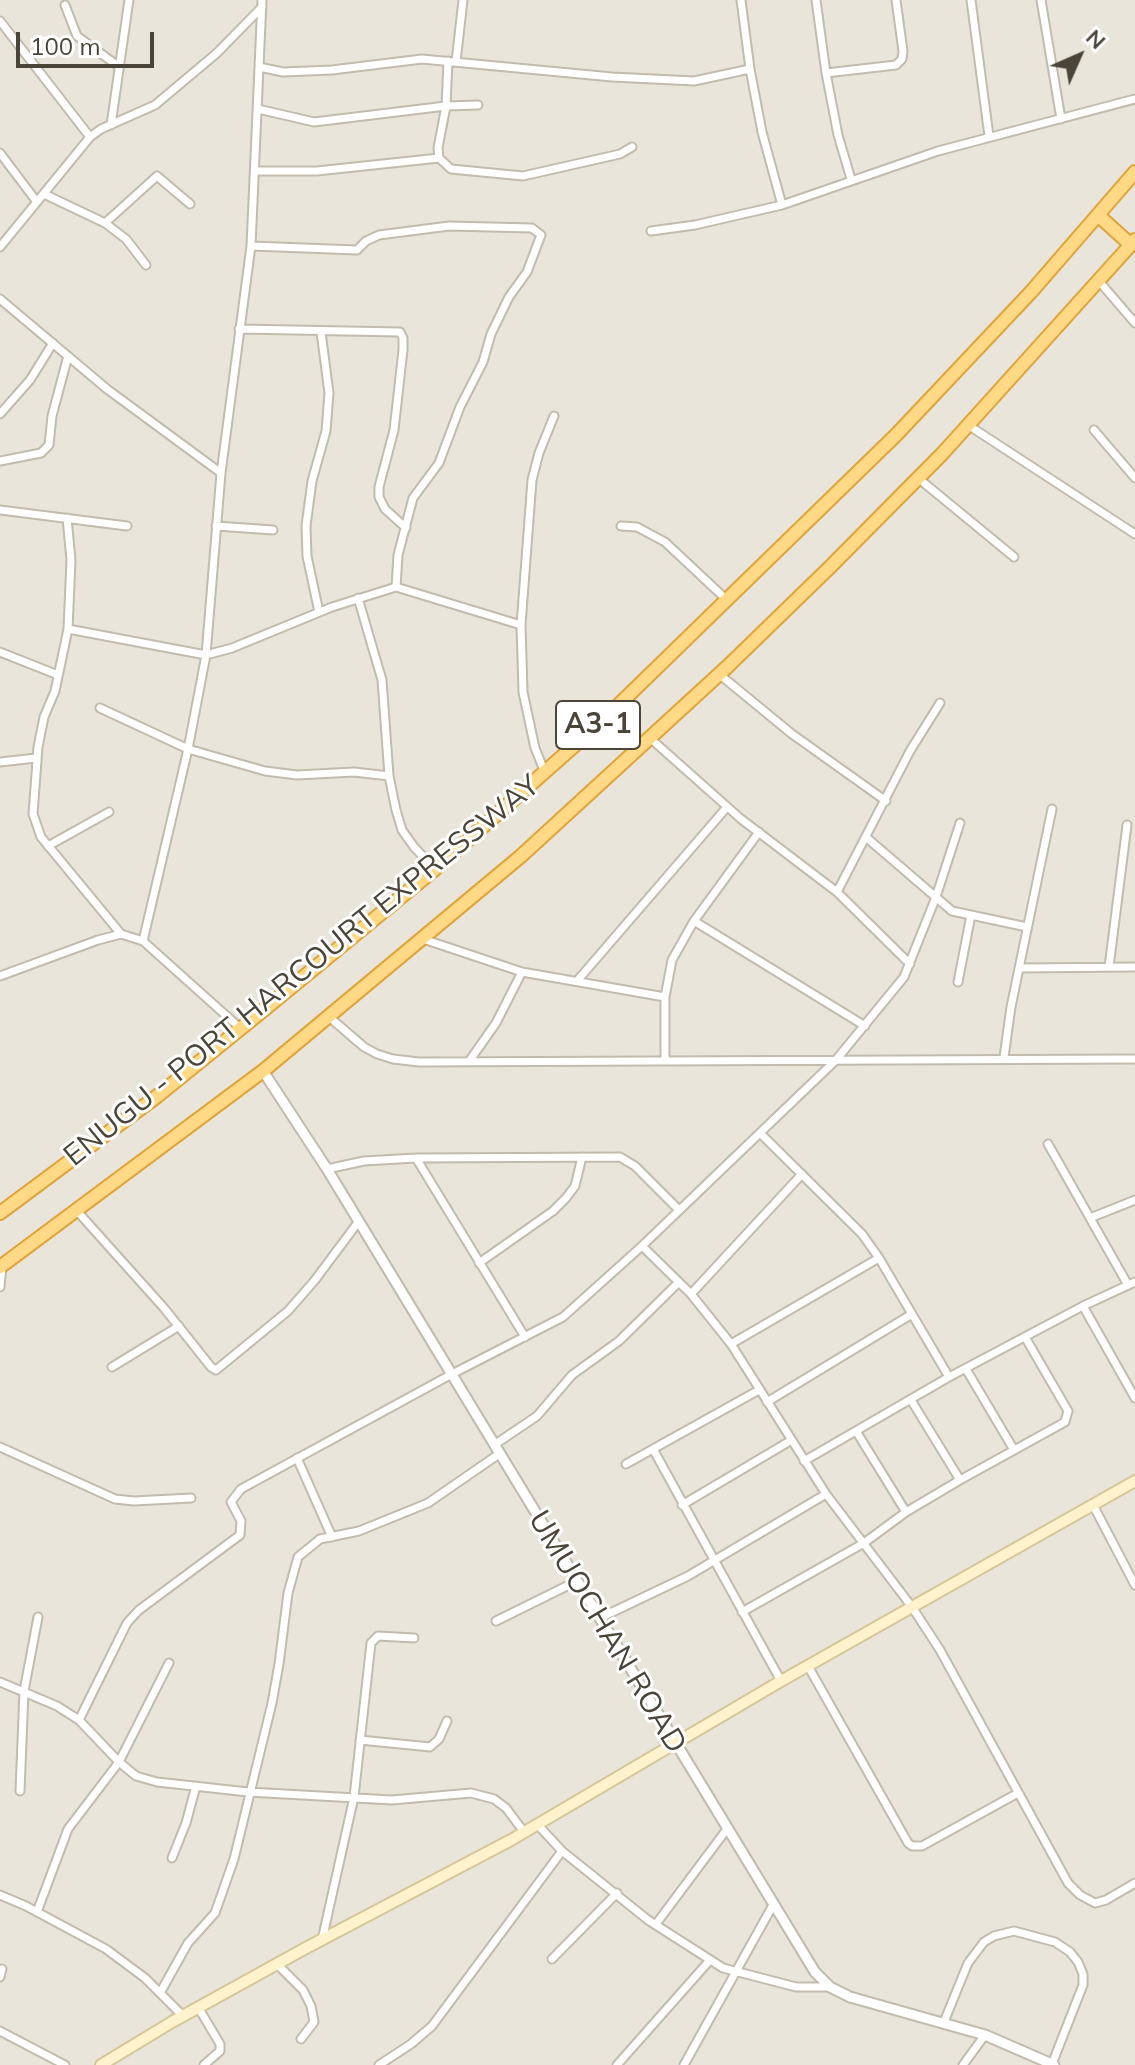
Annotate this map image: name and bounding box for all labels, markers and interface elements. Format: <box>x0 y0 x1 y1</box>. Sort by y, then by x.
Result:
scale bar <box>20 16 158 66</box>
north arrow <box>1039 16 1119 96</box>
text: N <box>1080 23 1112 55</box>
text: 100 m <box>30 31 101 61</box>
road number: A3-1 <box>556 701 640 749</box>
street label: ENUGU - PORT HARCOURT EXPRESSWAY <box>57 768 547 1174</box>
street label: UMUOCHAN ROAD <box>520 1504 694 1760</box>

